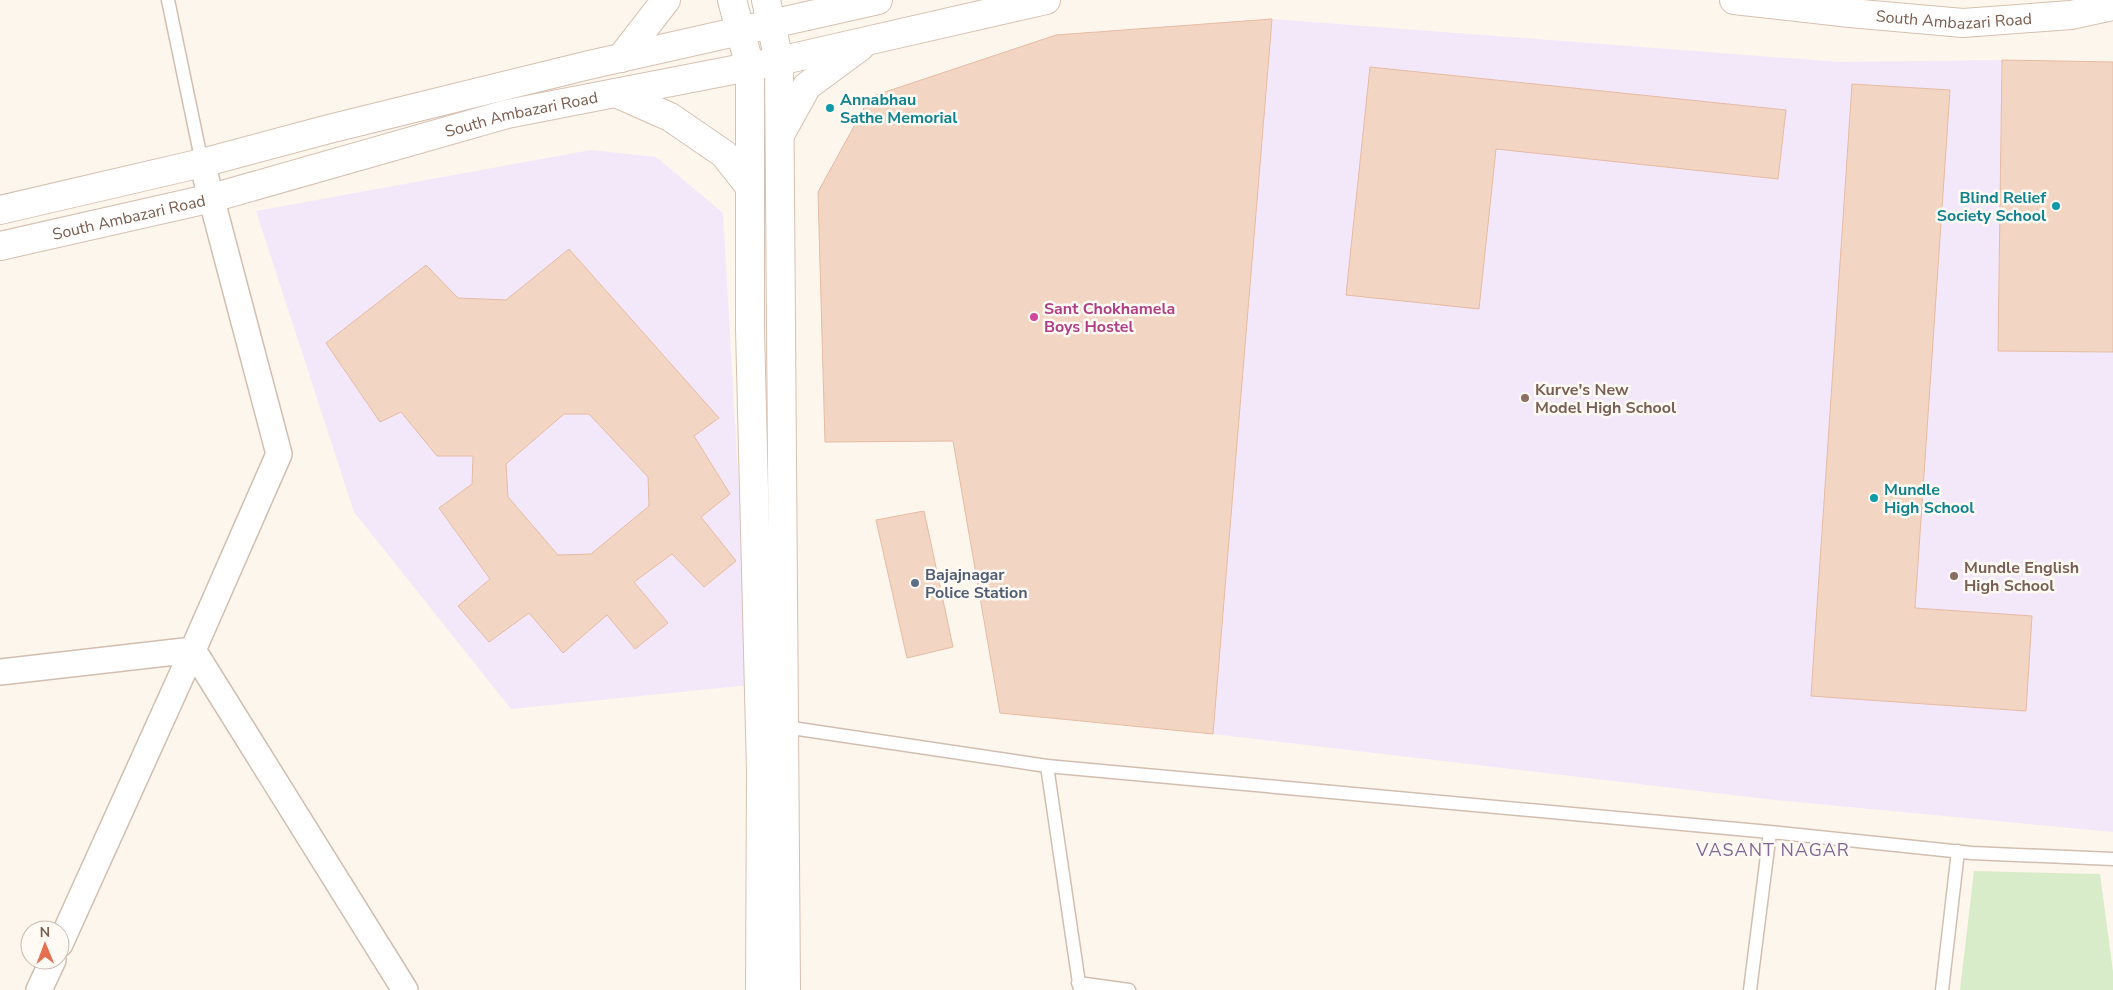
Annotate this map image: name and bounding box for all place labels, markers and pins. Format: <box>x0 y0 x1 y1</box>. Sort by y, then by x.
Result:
place label: Annabhau Sathe Memorial <box>840 89 957 129</box>
marker: Annabhau Sathe Memorial <box>824 102 836 114</box>
place label: Blind Relief Society School <box>1937 187 2047 227</box>
marker: Blind Relief Society School <box>2050 200 2062 212</box>
place label: Sant Chokhamela Boys Hostel <box>1044 298 1175 338</box>
marker: Sant Chokhamela Boys Hostel <box>1028 311 1040 323</box>
place label: Kurve's New Model High School <box>1535 379 1676 419</box>
marker: Kurve's New Model High School <box>1519 392 1531 404</box>
place label: Mundle High School <box>1884 479 1974 519</box>
marker: Mundle High School <box>1868 492 1880 504</box>
place label: Mundle English High School <box>1964 557 2079 597</box>
place label: Bajajnagar Police Station <box>925 564 1028 604</box>
marker: Mundle English High School <box>1948 570 1960 582</box>
marker: Bajajnagar Police Station <box>909 577 921 589</box>

